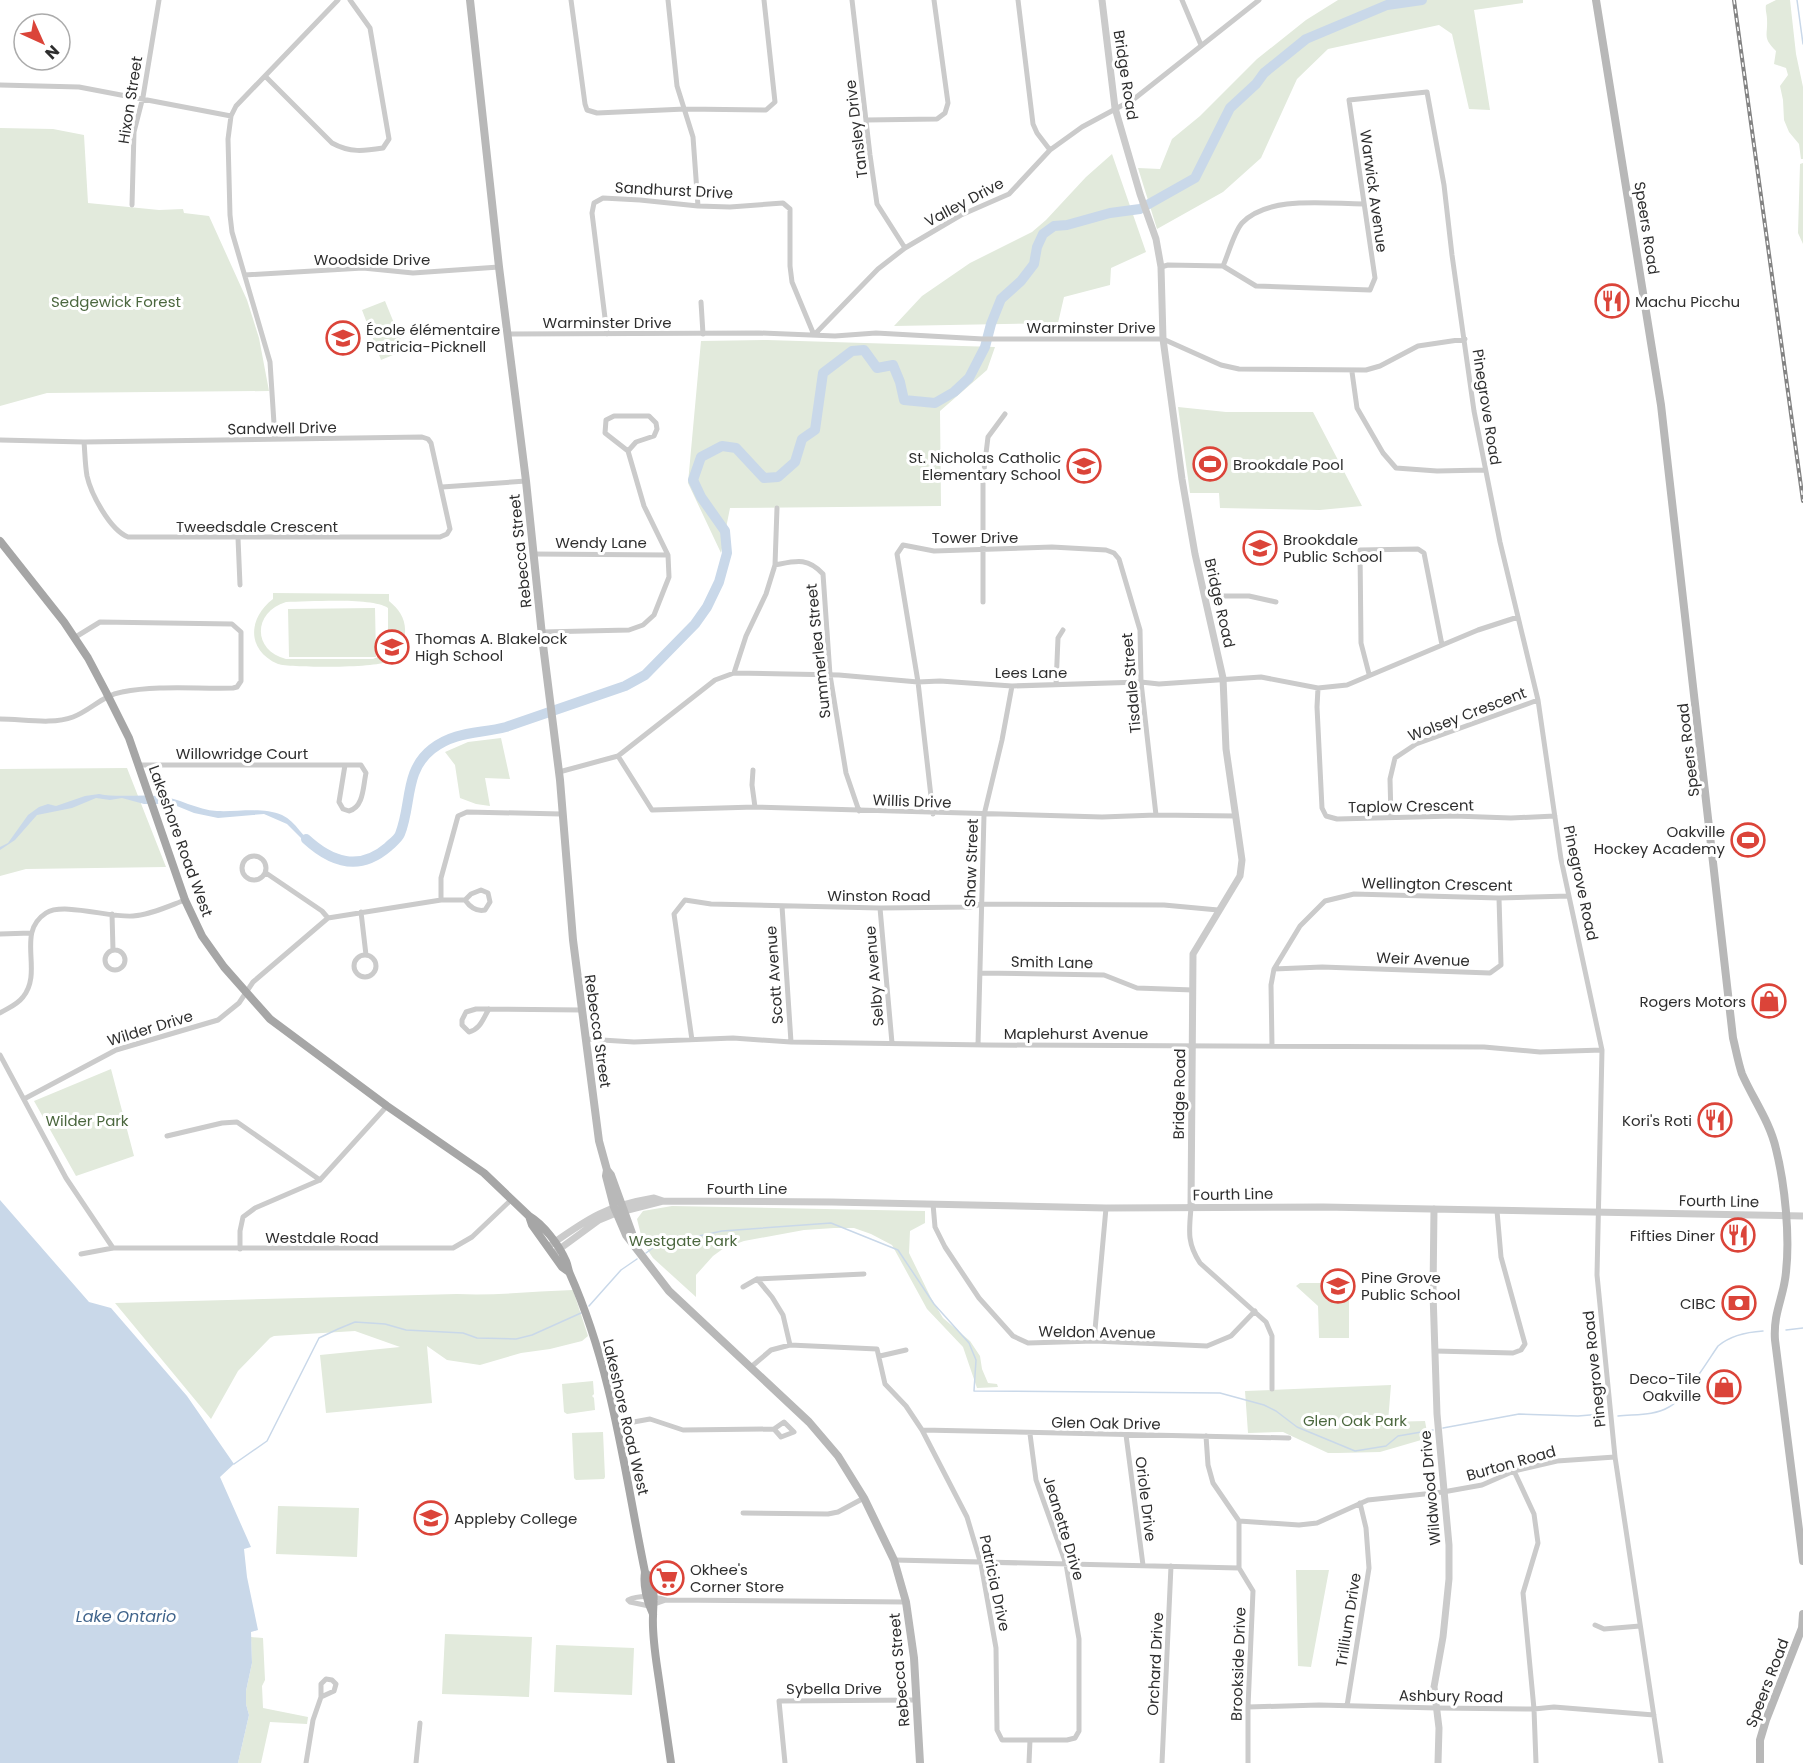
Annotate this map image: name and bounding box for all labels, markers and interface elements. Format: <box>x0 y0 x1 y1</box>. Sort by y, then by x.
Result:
north arrow <box>12 12 72 72</box>
street label: Bridge Road <box>1109 28 1143 122</box>
text: N <box>40 40 65 65</box>
street label: Hixon Street <box>113 55 147 145</box>
street label: Tansley Drive <box>840 79 872 179</box>
street label: Warwick Avenue <box>1355 128 1393 254</box>
street label: Valley Drive <box>921 172 1007 232</box>
street label: Sandhurst Drive <box>614 176 734 204</box>
street label: Speers Road <box>1629 180 1665 276</box>
street label: Woodside Drive <box>314 249 430 270</box>
restaurant icon: Machu Picchu <box>1594 283 1630 319</box>
park label: Sedgewick Forest <box>51 291 181 312</box>
place label: Machu Picchu <box>1635 291 1740 312</box>
street label: Warminster Drive <box>543 312 671 333</box>
street label: Warminster Drive <box>1027 317 1155 338</box>
place label: École élémentaire Patricia-Picknell <box>366 319 500 357</box>
school or university icon: École élémentaire Patricia-Picknell <box>325 320 361 356</box>
street label: Pinegrove Road <box>1467 347 1507 467</box>
street label: Sandwell Drive <box>227 417 337 439</box>
sports icon: Brookdale Pool <box>1192 446 1228 482</box>
place label: St. Nicholas Catholic Elementary School <box>909 447 1061 485</box>
school or university icon: St. Nicholas Catholic Elementary School <box>1066 448 1102 484</box>
place label: Brookdale Pool <box>1233 454 1344 475</box>
street label: Rebecca Street <box>504 493 536 609</box>
street label: Tweedsdale Crescent <box>176 516 338 537</box>
street label: Tower Drive <box>932 527 1018 548</box>
place label: Brookdale Public School <box>1283 529 1382 567</box>
school or university icon: Brookdale Public School <box>1242 530 1278 566</box>
street label: Wendy Lane <box>555 532 647 553</box>
street label: Bridge Road <box>1200 556 1240 650</box>
street label: Summerlea Street <box>800 583 836 719</box>
place label: Thomas A. Blakelock High School <box>415 628 567 666</box>
school or university icon: Thomas A. Blakelock High School <box>374 629 410 665</box>
street label: Tisdale Street <box>1116 632 1146 734</box>
street label: Lees Lane <box>995 662 1067 683</box>
street label: Wolsey Crescent <box>1405 682 1529 746</box>
street label: Speers Road <box>1672 702 1704 798</box>
street label: Willowridge Court <box>176 743 308 764</box>
street label: Lakeshore Road West <box>144 762 218 920</box>
street label: Willis Drive <box>872 789 952 813</box>
street label: Taplow Crescent <box>1348 794 1474 818</box>
street label: Shaw Street <box>959 818 983 908</box>
place label: Oakville Hockey Academy <box>1594 821 1726 859</box>
sports icon: Oakville Hockey Academy <box>1730 822 1766 858</box>
street label: Pinegrove Road <box>1559 823 1603 943</box>
street label: Wellington Crescent <box>1361 872 1513 896</box>
street label: Winston Road <box>827 885 931 906</box>
street label: Scott Avenue <box>760 925 788 1025</box>
street label: Selby Avenue <box>859 925 889 1027</box>
street label: Weir Avenue <box>1376 947 1470 971</box>
street label: Smith Lane <box>1011 951 1093 973</box>
street label: Rebecca Street <box>580 973 616 1089</box>
shop icon: Rogers Motors <box>1751 983 1787 1019</box>
place label: Rogers Motors <box>1639 991 1746 1012</box>
street label: Wilder Drive <box>105 1005 195 1051</box>
street label: Maplehurst Avenue <box>1004 1023 1148 1044</box>
street label: Bridge Road <box>1168 1048 1190 1140</box>
restaurant icon: Kori's Roti <box>1697 1102 1733 1138</box>
park label: Wilder Park <box>45 1110 129 1131</box>
place label: Kori's Roti <box>1622 1110 1692 1131</box>
street label: Fourth Line <box>707 1178 787 1199</box>
street label: Fourth Line <box>1193 1183 1273 1205</box>
street label: Fourth Line <box>1679 1190 1759 1212</box>
restaurant icon: Fifties Diner <box>1720 1217 1756 1253</box>
place label: Fifties Diner <box>1630 1225 1715 1246</box>
street label: Westdale Road <box>265 1227 379 1248</box>
park label: Westgate Park <box>629 1230 737 1251</box>
place label: Pine Grove Public School <box>1361 1267 1460 1305</box>
school or university icon: Pine Grove Public School <box>1320 1268 1356 1304</box>
bank icon: CIBC <box>1721 1285 1757 1321</box>
place label: CIBC <box>1680 1293 1716 1314</box>
street label: Pinegrove Road <box>1577 1310 1611 1428</box>
street label: Weldon Avenue <box>1038 1320 1156 1344</box>
street label: Lakeshore Road West <box>598 1337 654 1497</box>
place label: Deco-Tile Oakville <box>1629 1368 1701 1406</box>
shop icon: Deco-Tile Oakville <box>1706 1369 1742 1405</box>
park label: Glen Oak Park <box>1303 1410 1407 1431</box>
street label: Glen Oak Drive <box>1051 1412 1161 1434</box>
street label: Wildwood Drive <box>1415 1430 1445 1546</box>
street label: Burton Road <box>1464 1440 1558 1486</box>
street label: Oriole Drive <box>1130 1455 1162 1543</box>
street label: Jeanette Drive <box>1038 1473 1090 1583</box>
school or university icon: Appleby College <box>413 1500 449 1536</box>
place label: Appleby College <box>454 1508 577 1529</box>
street label: Patricia Drive <box>975 1533 1015 1633</box>
place label: Okhee's Corner Store <box>690 1559 784 1597</box>
supermarket icon: Okhee's Corner Store <box>649 1560 685 1596</box>
street label: Trillium Drive <box>1330 1571 1366 1669</box>
water label: Lake Ontario <box>76 1605 176 1628</box>
street label: Brookside Drive <box>1226 1607 1250 1721</box>
street label: Rebecca Street <box>884 1612 914 1728</box>
street label: Orchard Drive <box>1142 1612 1168 1716</box>
street label: Speers Road <box>1740 1635 1794 1731</box>
street label: Sybella Drive <box>786 1678 882 1699</box>
street label: Ashbury Road <box>1399 1685 1503 1707</box>

